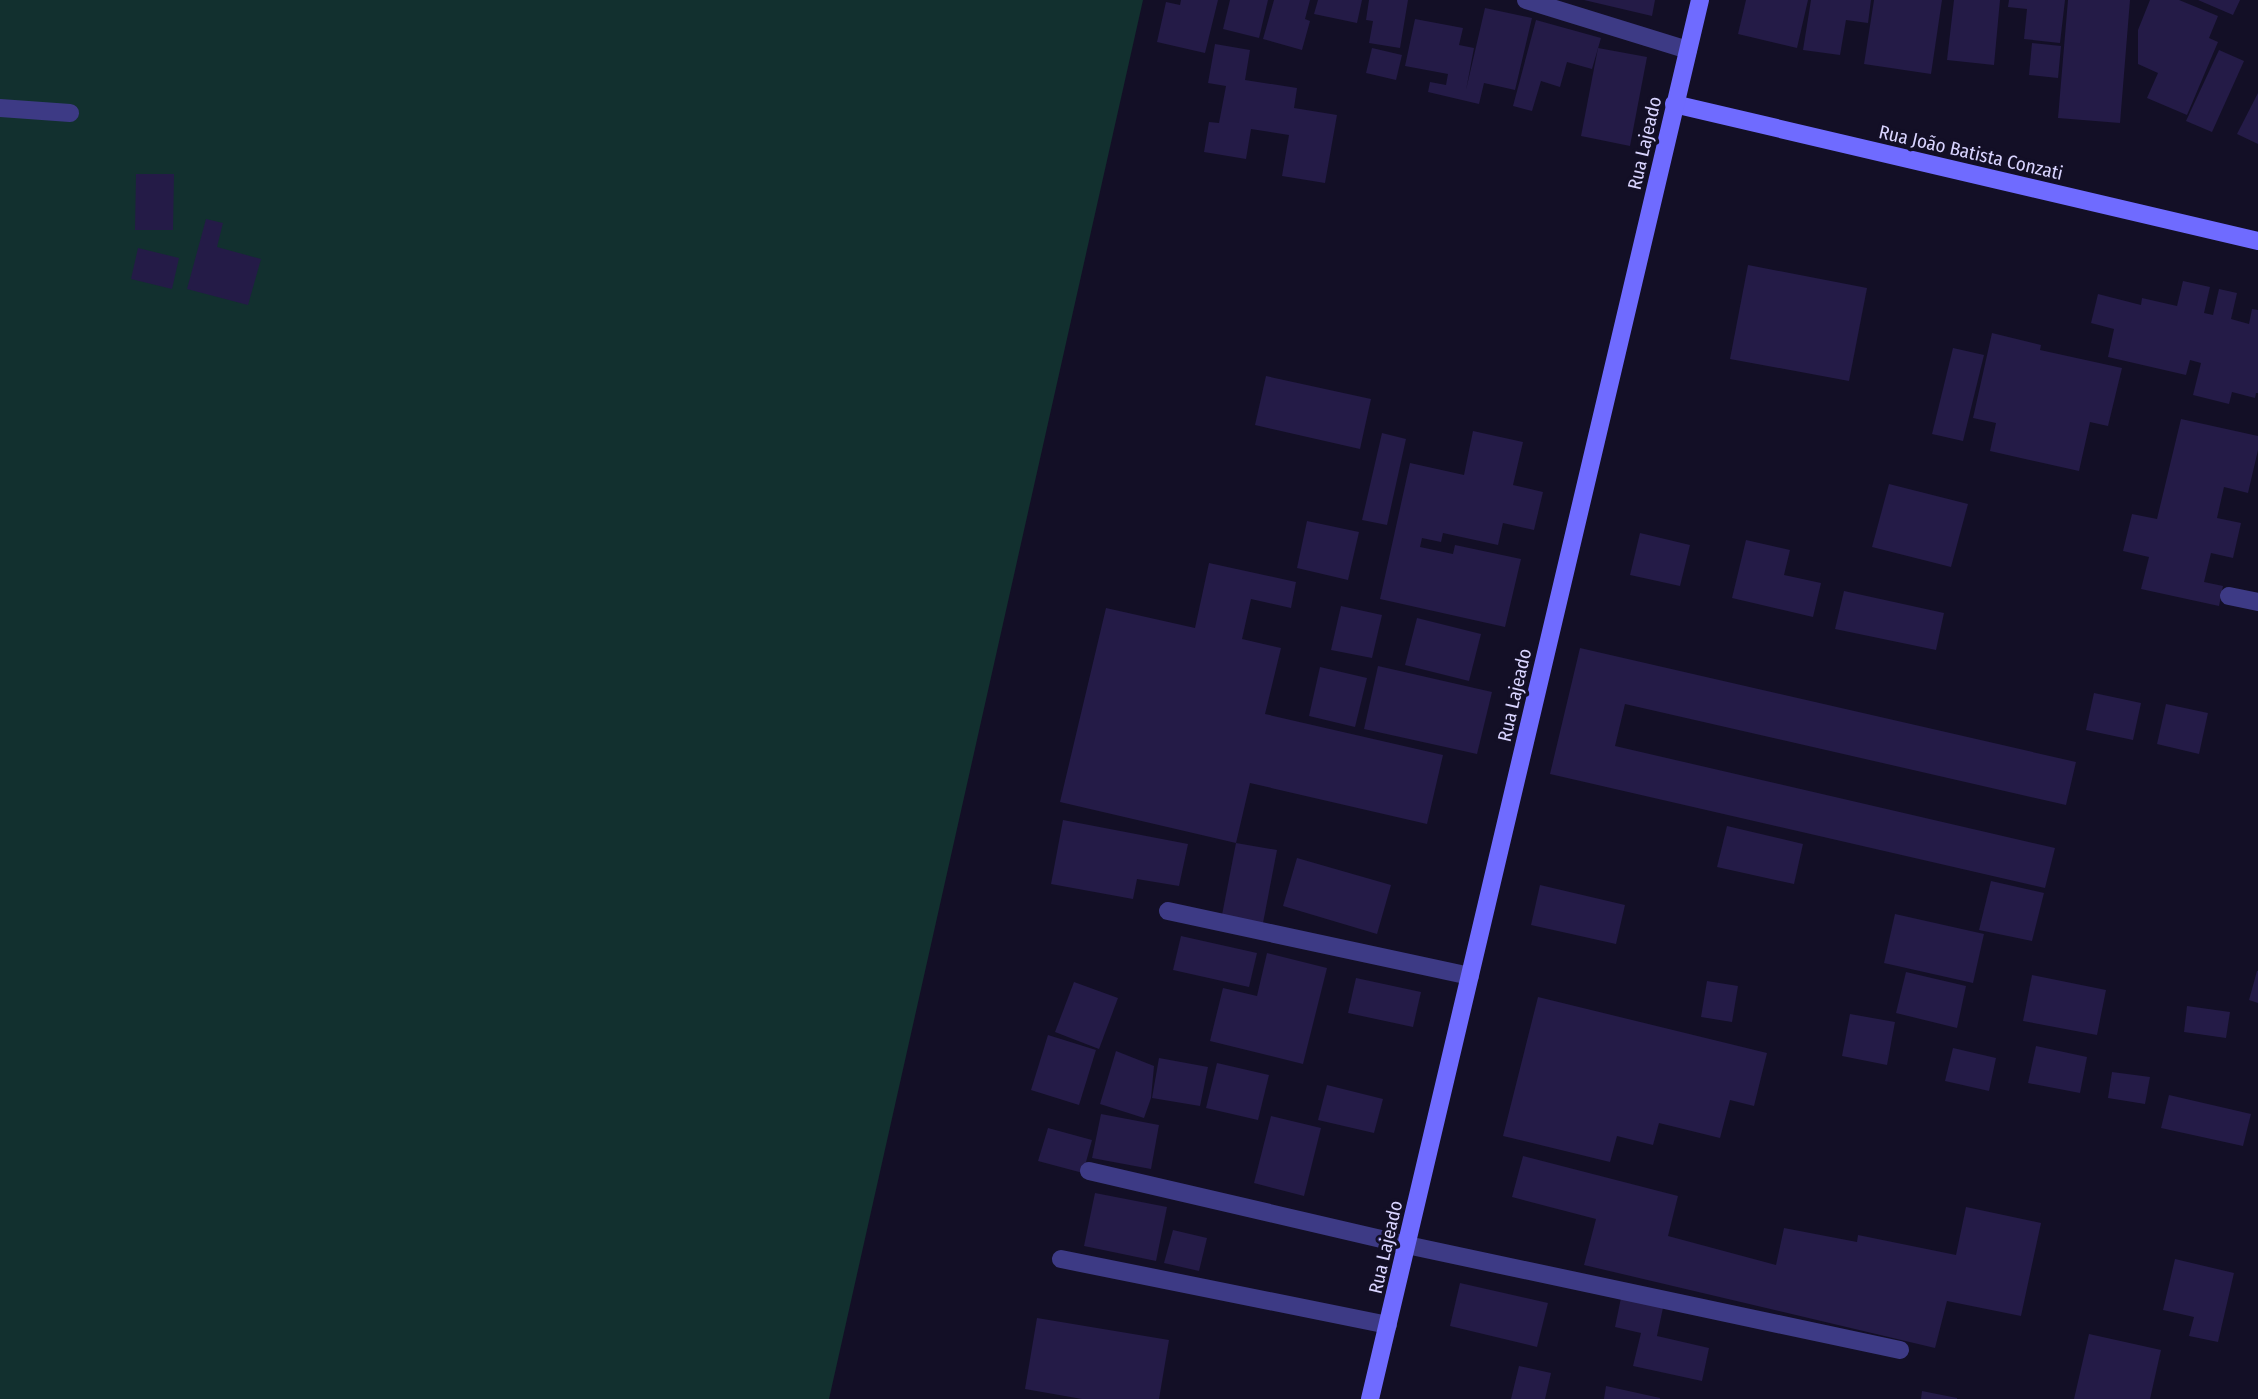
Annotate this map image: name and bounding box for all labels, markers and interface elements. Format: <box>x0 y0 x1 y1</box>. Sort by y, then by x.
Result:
street label: Rua Lajeado <box>1623 94 1666 192</box>
street label: Rua João Batista Conzati <box>1877 120 2065 185</box>
street label: Rua Lajeado <box>1493 646 1536 744</box>
street label: Rua Lajeado <box>1364 1198 1407 1296</box>

